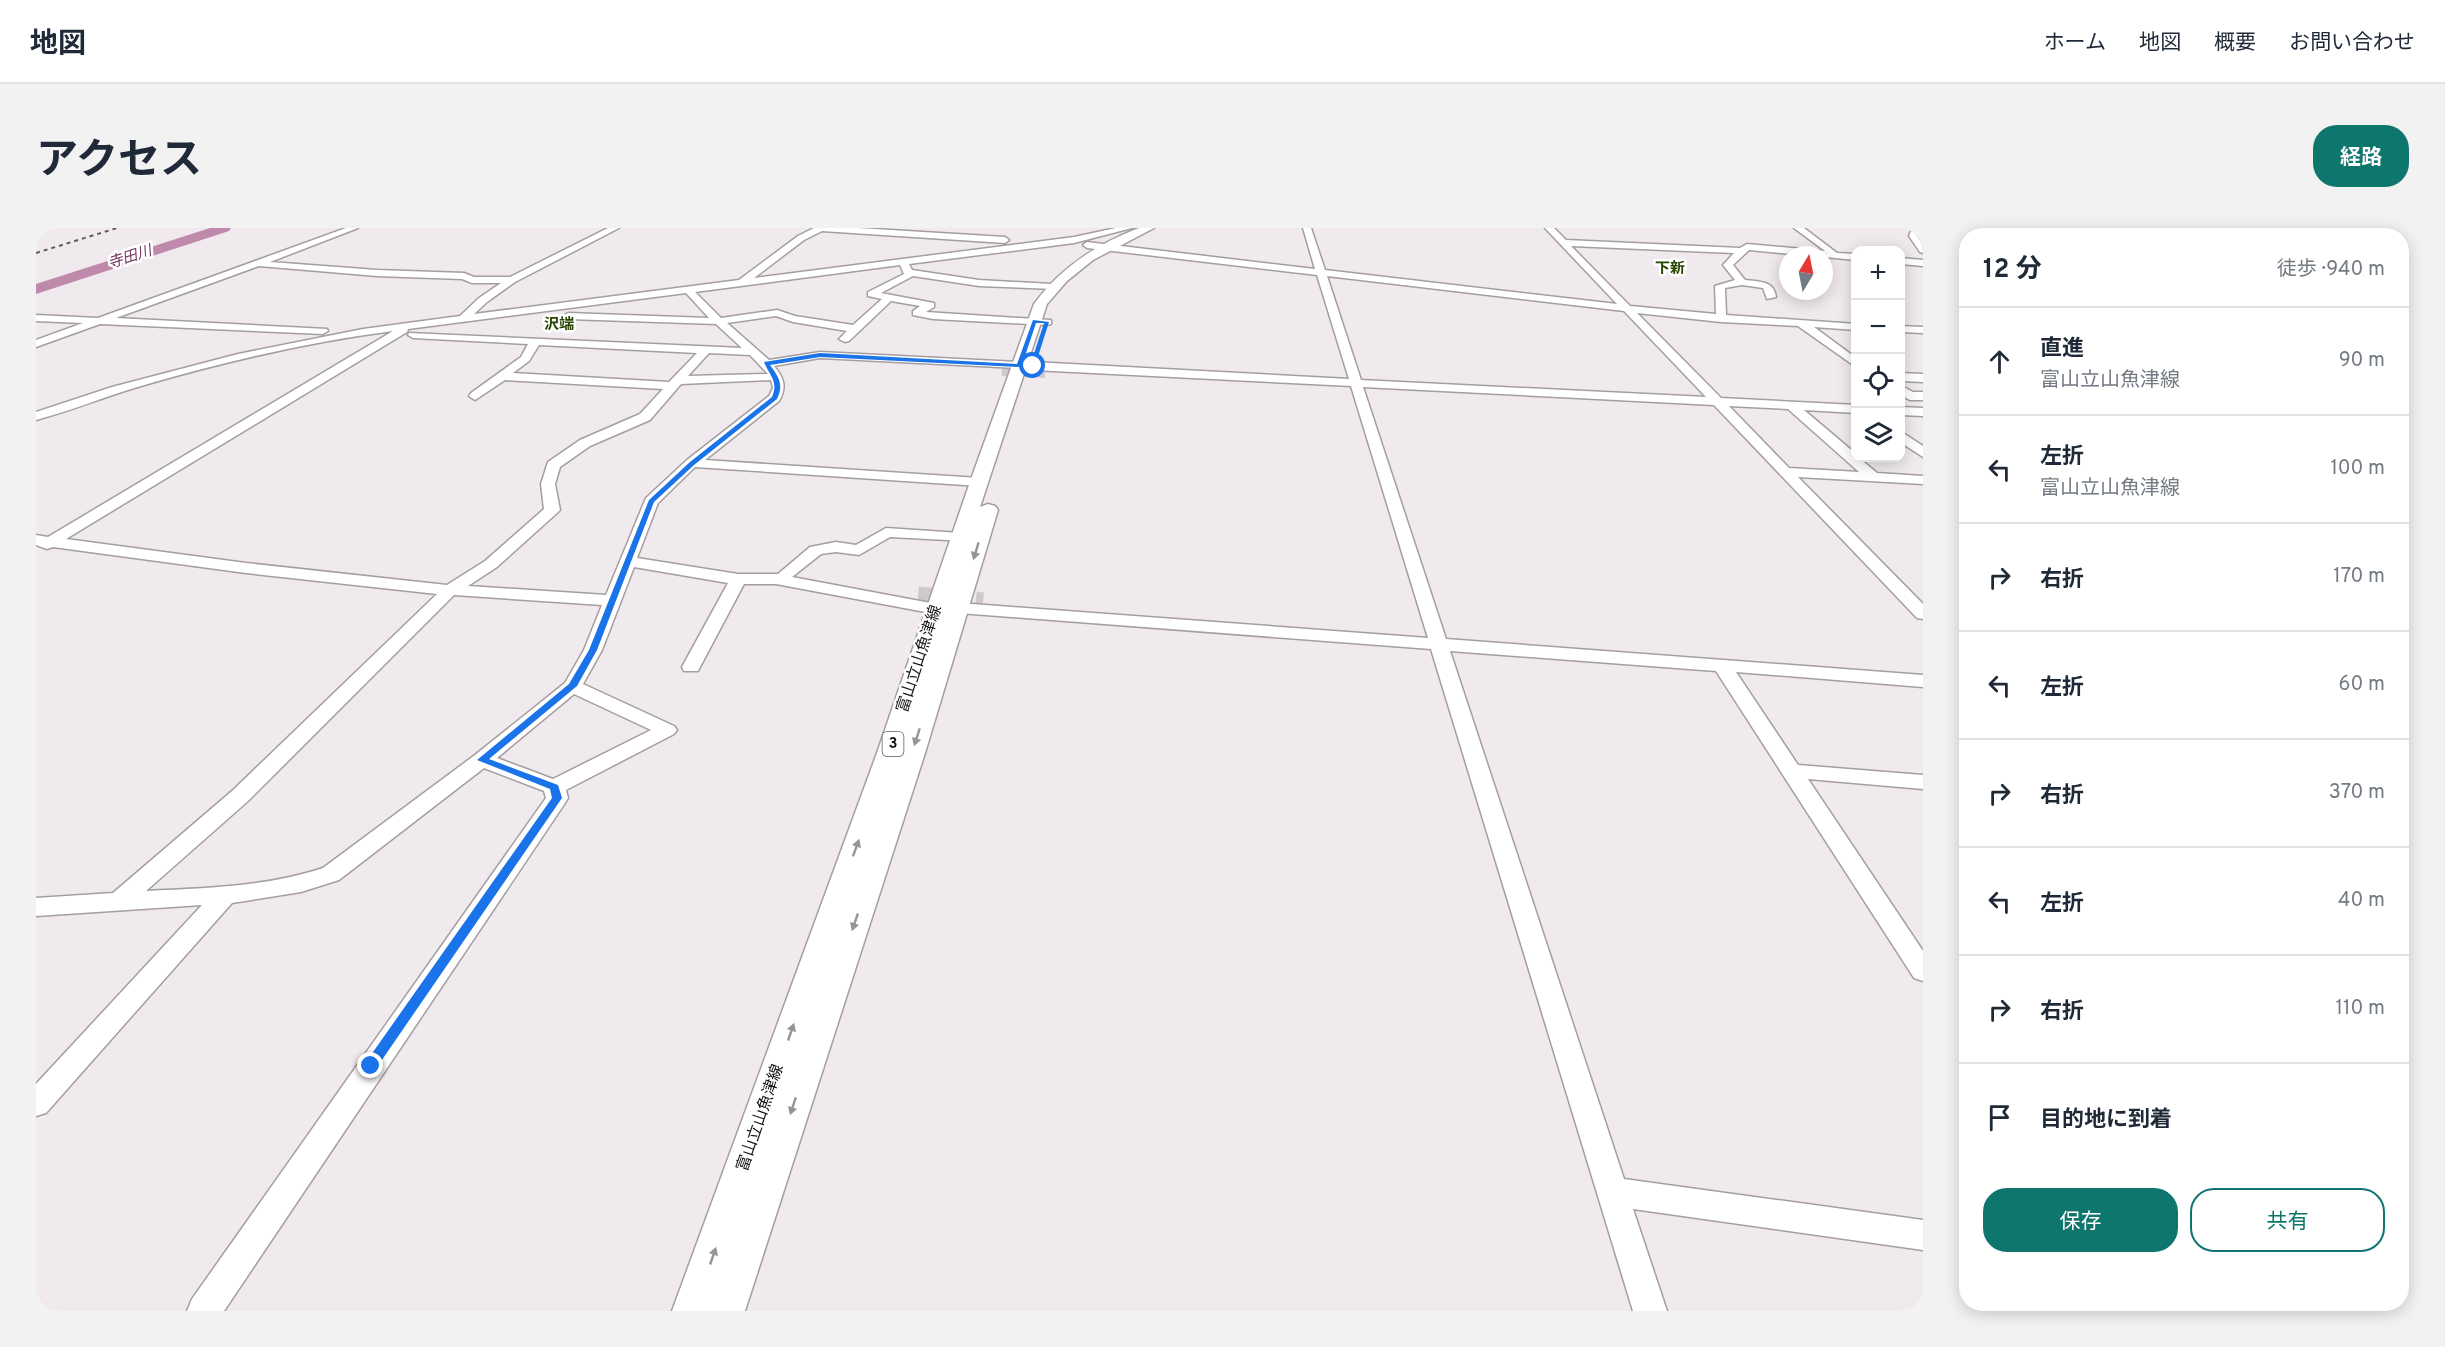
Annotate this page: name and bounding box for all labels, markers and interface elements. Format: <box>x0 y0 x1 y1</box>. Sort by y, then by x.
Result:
text: 地図 <box>30 27 86 63</box>
text: ホーム <box>2044 30 2106 57</box>
text: 地図 <box>2139 30 2181 57</box>
text: 概要 <box>2214 30 2256 57</box>
text: お問い合わせ <box>2289 30 2415 57</box>
button: 経路 <box>2313 125 2409 187</box>
text: アクセス <box>36 136 202 189</box>
water label: 寺田川 <box>106 241 156 274</box>
north arrow <box>1779 246 1833 300</box>
map controls <box>1851 246 1905 462</box>
button: + <box>1851 246 1905 300</box>
text: 12 分 <box>1983 254 2042 287</box>
text: 徒歩 · 940 m <box>2277 257 2385 283</box>
district label: 下新 <box>1655 260 1685 279</box>
button: − <box>1851 300 1905 354</box>
district label: 沢端 <box>544 316 574 335</box>
text: 直進 <box>2040 336 2084 363</box>
icon: ahead <box>1983 345 2016 378</box>
text: 90 m <box>2339 348 2385 374</box>
route start <box>1019 352 1045 378</box>
button: locate <box>1851 354 1905 408</box>
text: 富山立山魚津線 <box>2040 368 2180 394</box>
button: layers <box>1851 408 1905 462</box>
text: 左折 <box>2040 444 2084 471</box>
icon: left <box>1983 453 2016 486</box>
text: 100 m <box>2330 456 2385 482</box>
text: 富山立山魚津線 <box>2040 476 2180 502</box>
one-way arrow <box>971 542 980 560</box>
icon: right <box>1983 561 2016 594</box>
text: 170 m <box>2333 564 2385 590</box>
text: 右折 <box>2040 567 2084 594</box>
street label: 富山立山魚津線 <box>892 602 947 715</box>
icon: left <box>1983 669 2016 702</box>
text: 60 m <box>2339 672 2385 698</box>
text: 左折 <box>2040 675 2084 702</box>
one-way arrow <box>912 728 921 746</box>
road number: 3 <box>882 732 904 756</box>
icon: right <box>1983 777 2016 810</box>
text: 370 m <box>2329 780 2385 806</box>
text: 右折 <box>2040 783 2084 810</box>
one-way arrow <box>852 839 861 857</box>
icon: left <box>1983 885 2016 918</box>
text: 40 m <box>2338 888 2385 914</box>
text: 左折 <box>2040 891 2084 918</box>
one-way arrow <box>850 913 859 931</box>
icon: right <box>1983 993 2016 1026</box>
text: 110 m <box>2336 996 2385 1022</box>
text: 右折 <box>2040 999 2084 1026</box>
one-way arrow <box>786 1023 796 1041</box>
route end <box>357 1052 383 1078</box>
street label: 富山立山魚津線 <box>732 1061 789 1174</box>
one-way arrow <box>788 1098 797 1116</box>
icon: arrive <box>1983 1101 2016 1134</box>
text: 目的地に到着 <box>2040 1107 2172 1134</box>
button: 保存 <box>1983 1188 2178 1252</box>
button: 共有 <box>2190 1188 2385 1252</box>
one-way arrow <box>709 1247 719 1265</box>

